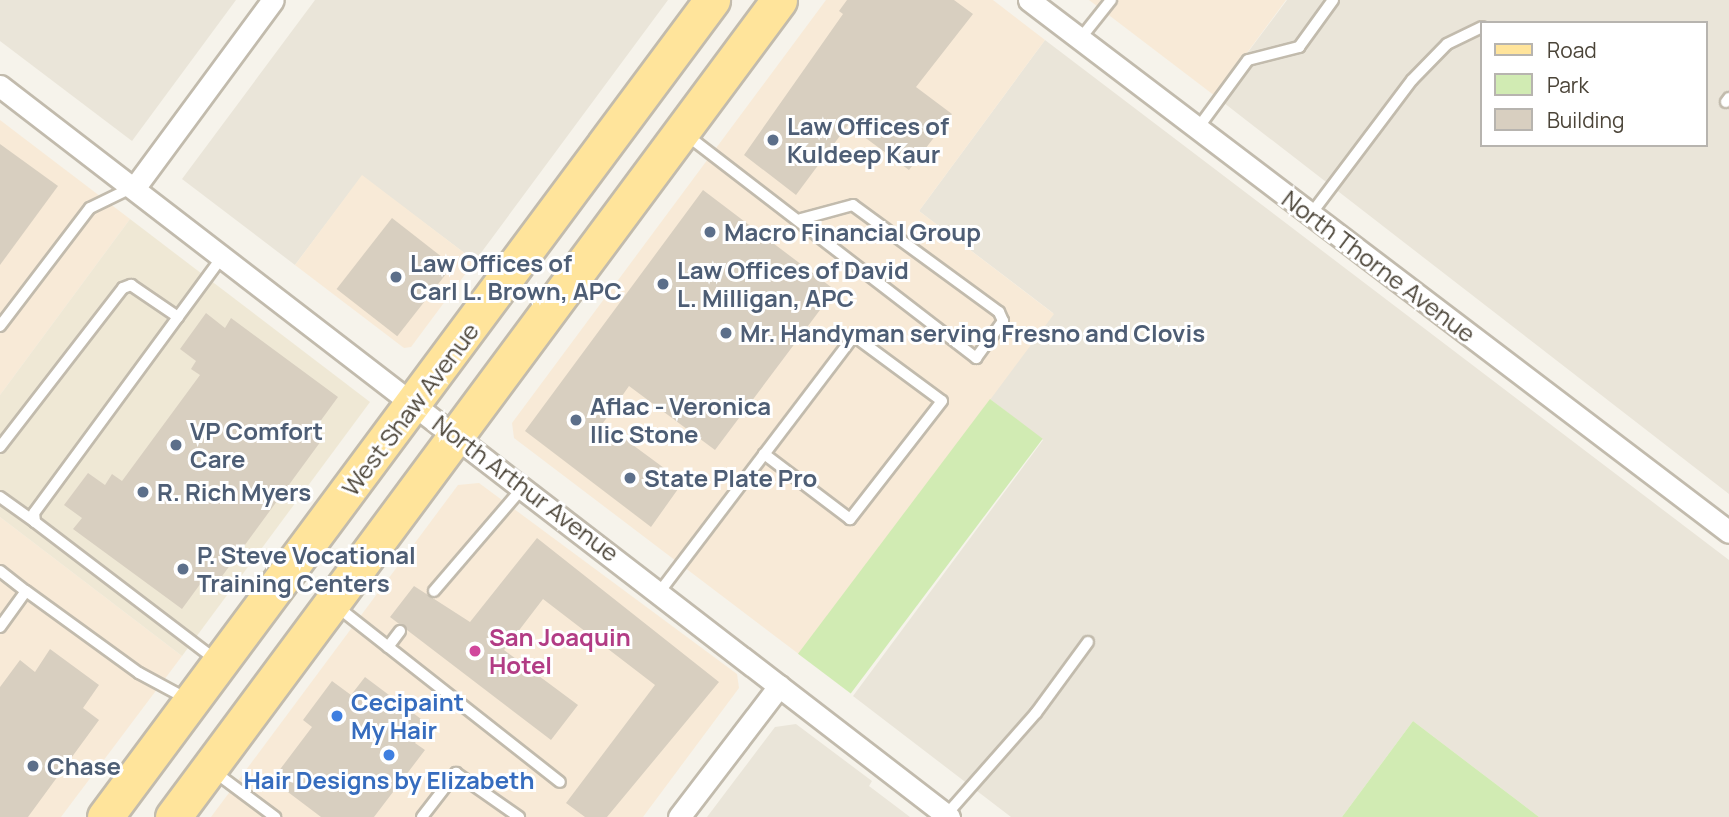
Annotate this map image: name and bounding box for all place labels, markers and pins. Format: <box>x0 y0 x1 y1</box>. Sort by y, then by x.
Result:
place label: Law Offices of Kuldeep Kaur <box>787 112 949 168</box>
marker: Law Offices of Kuldeep Kaur <box>765 132 781 148</box>
place label: Macro Financial Group <box>724 218 981 246</box>
marker: Macro Financial Group <box>702 224 718 240</box>
place label: Law Offices of Carl L. Brown, APC <box>410 249 622 305</box>
place label: Law Offices of David L. Milligan, APC <box>677 256 909 312</box>
marker: Law Offices of Carl L. Brown, APC <box>388 269 404 285</box>
marker: Law Offices of David L. Milligan, APC <box>655 276 671 292</box>
place label: Mr. Handyman serving Fresno and Clovis <box>740 319 1205 347</box>
marker: Mr. Handyman serving Fresno and Clovis <box>718 325 734 341</box>
place label: Aflac - Veronica IIic Stone <box>590 392 771 448</box>
marker: Aflac - Veronica IIic Stone <box>568 412 584 428</box>
place label: VP Comfort Care <box>190 417 323 473</box>
marker: VP Comfort Care <box>168 437 184 453</box>
place label: State Plate Pro <box>644 464 817 492</box>
marker: State Plate Pro <box>622 470 638 486</box>
place label: R. Rich Myers <box>157 478 311 506</box>
marker: R. Rich Myers <box>135 484 151 500</box>
place label: P. Steve Vocational Training Centers <box>197 541 416 597</box>
marker: P. Steve Vocational Training Centers <box>175 561 191 577</box>
place label: San Joaquin Hotel <box>489 623 631 679</box>
marker: San Joaquin Hotel <box>467 643 483 659</box>
place label: Cecipaint My Hair <box>351 688 464 744</box>
marker: Cecipaint My Hair <box>329 708 345 724</box>
marker: Hair Designs by Elizabeth <box>381 747 397 763</box>
place label: Chase <box>47 752 121 780</box>
marker: Chase <box>25 758 41 774</box>
place label: Hair Designs by Elizabeth <box>243 766 535 794</box>

